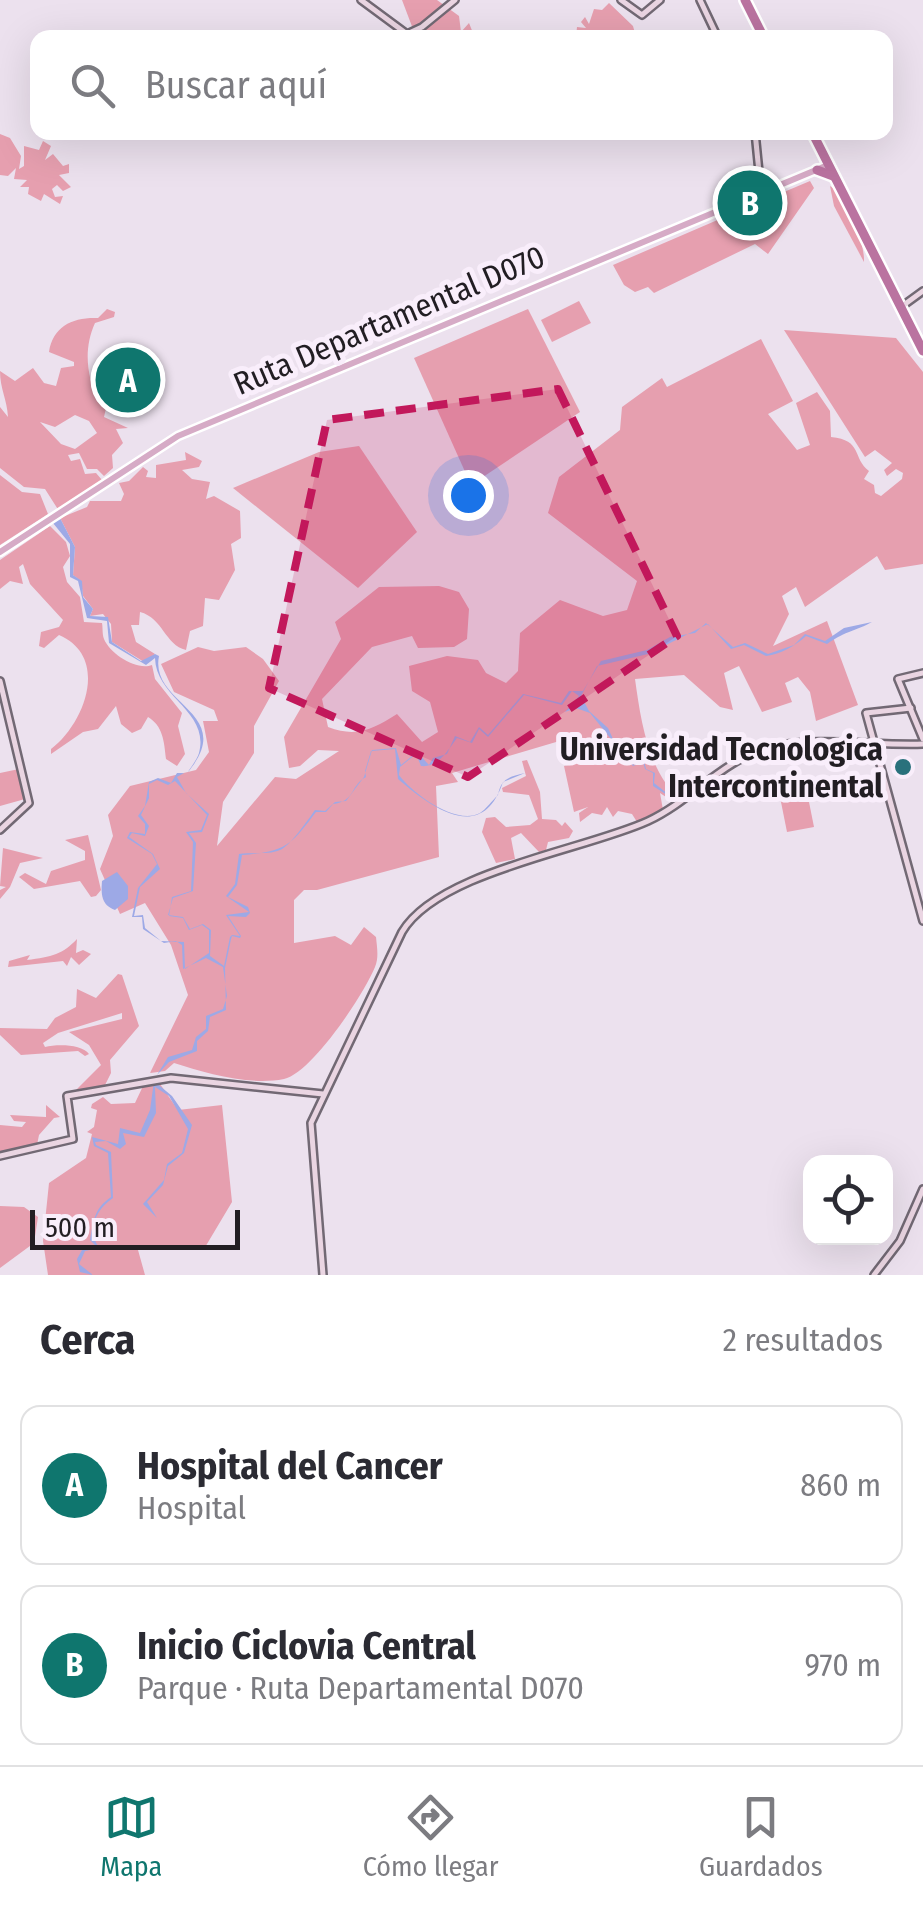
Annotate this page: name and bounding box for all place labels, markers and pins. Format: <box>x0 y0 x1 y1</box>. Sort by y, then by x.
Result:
pin: B <box>718 166 782 240</box>
pin: A <box>96 342 160 418</box>
place label: Universidad Tecnologica Intercontinental <box>560 730 883 805</box>
marker: Universidad Tecnologica Intercontinental <box>892 756 914 778</box>

